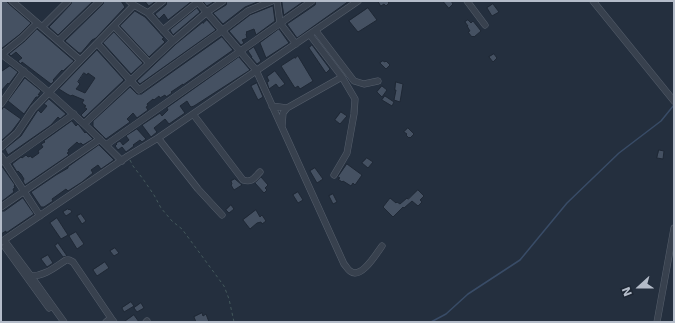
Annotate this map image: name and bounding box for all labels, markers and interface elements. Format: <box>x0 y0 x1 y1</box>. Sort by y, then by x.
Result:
north arrow <box>619 267 659 307</box>
text: N <box>620 285 635 298</box>

